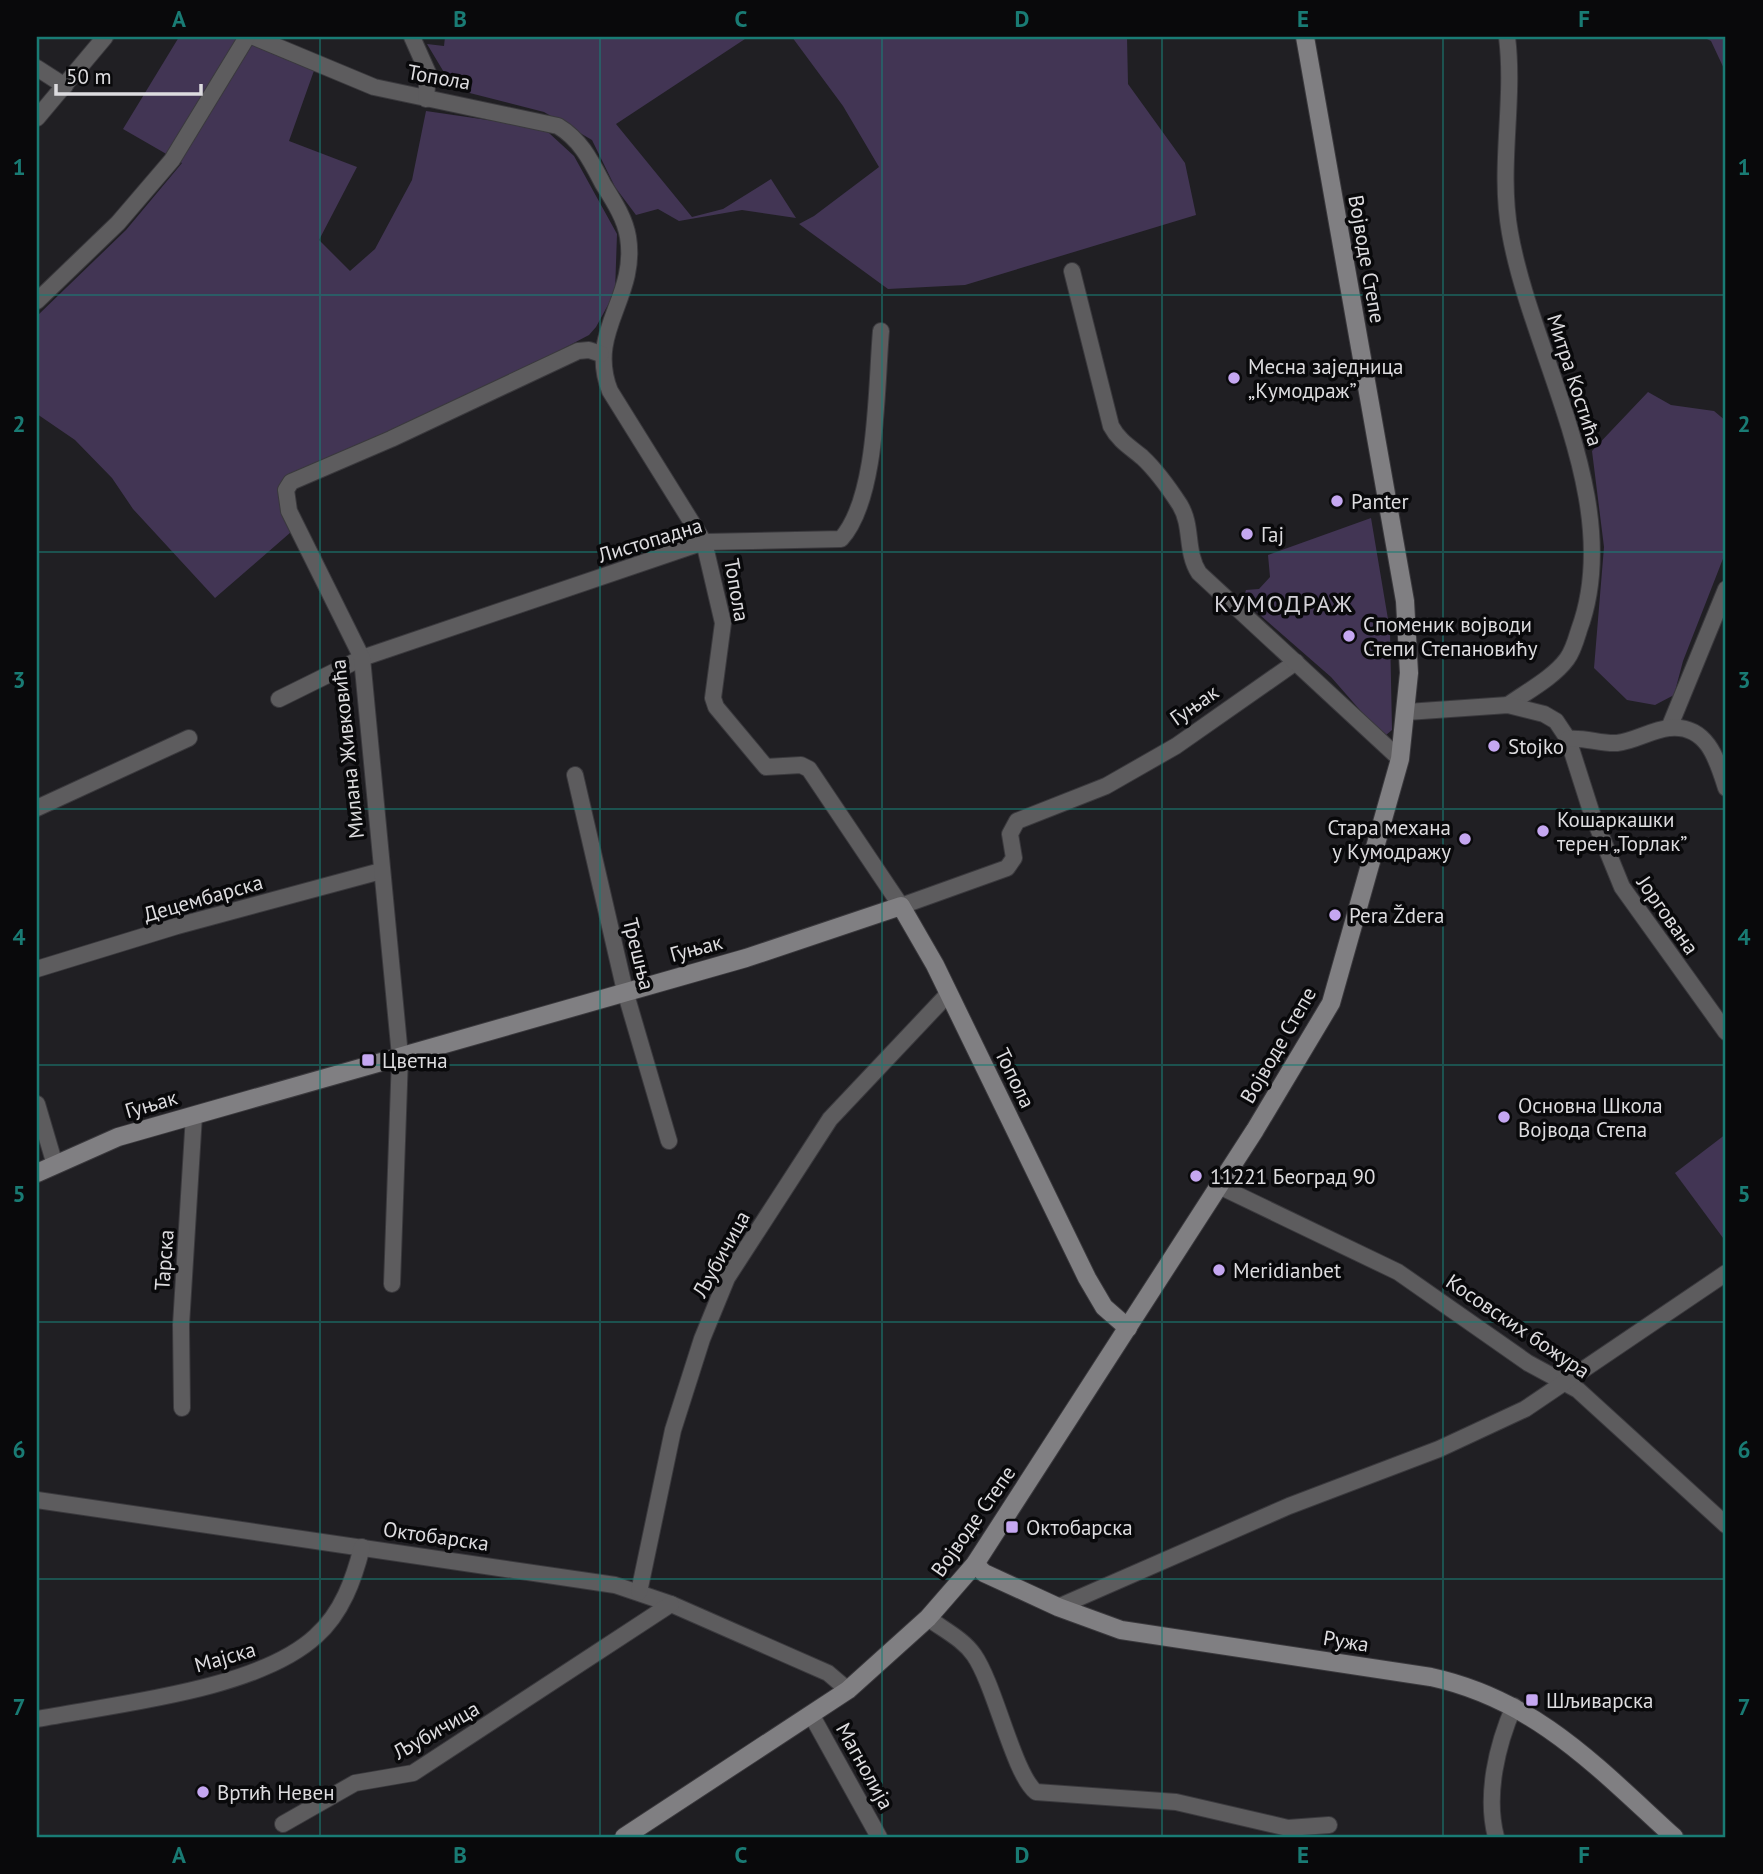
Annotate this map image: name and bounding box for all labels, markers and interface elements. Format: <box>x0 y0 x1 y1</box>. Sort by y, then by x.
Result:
text: A <box>172 4 186 33</box>
text: B <box>453 4 467 33</box>
text: C <box>735 4 748 33</box>
text: D <box>1015 4 1029 33</box>
text: E <box>1297 4 1309 33</box>
text: F <box>1578 4 1590 33</box>
scale bar <box>56 52 201 96</box>
street label: Топола <box>405 58 473 96</box>
text: 50 m <box>66 63 112 90</box>
text: 1 <box>12 152 26 181</box>
text: 1 <box>1737 152 1751 181</box>
street label: Војводе Степе <box>1342 193 1392 325</box>
street label: Митра Костића <box>1541 310 1609 450</box>
place label: Месна заједница „Кумодраж” <box>1248 353 1403 404</box>
marker: Месна заједница „Кумодраж” <box>1226 370 1242 386</box>
text: 2 <box>12 409 26 438</box>
text: 2 <box>1737 409 1751 438</box>
place label: Panter <box>1351 488 1409 515</box>
marker: Panter <box>1329 493 1345 509</box>
street label: Листопадна <box>594 511 705 569</box>
place label: Гај <box>1261 521 1284 548</box>
marker: Гај <box>1239 526 1255 542</box>
street label: Топола <box>718 556 756 624</box>
district label: КУМОДРАЖ <box>1214 588 1354 619</box>
place label: Споменик војводи Степи Степановићу <box>1363 611 1538 662</box>
marker: Споменик војводи Степи Степановићу <box>1341 628 1357 644</box>
street label: Милана Живковића <box>324 658 370 840</box>
text: 3 <box>12 665 26 694</box>
text: 3 <box>1737 665 1751 694</box>
street label: Гуњак <box>1164 679 1224 731</box>
place label: Stojko <box>1508 733 1564 760</box>
marker: Stojko <box>1486 738 1502 754</box>
place label: Кошаркашки терен „Торлак” <box>1557 806 1687 857</box>
place label: Стара механа у Кумодражу <box>1327 814 1451 865</box>
marker: Кошаркашки терен „Торлак” <box>1535 823 1551 839</box>
marker: Стара механа у Кумодражу <box>1457 831 1473 847</box>
street label: Децембарска <box>140 868 266 928</box>
street label: Јоргована <box>1631 870 1705 960</box>
place label: Pera Ždera <box>1349 902 1444 929</box>
marker: Pera Ždera <box>1327 907 1343 923</box>
street label: Трешња <box>617 915 661 993</box>
text: 4 <box>12 922 26 951</box>
text: 4 <box>1737 922 1751 951</box>
street label: Гуњак <box>667 928 725 968</box>
street label: Војводе Степе <box>1234 982 1322 1108</box>
street label: Топола <box>989 1044 1041 1112</box>
place label: Цветна <box>382 1047 448 1074</box>
marker: Цветна <box>360 1052 376 1068</box>
street label: Гуњак <box>122 1084 180 1124</box>
place label: Основна Школа Војвода Степа <box>1518 1092 1663 1143</box>
marker: Основна Школа Војвода Степа <box>1496 1109 1512 1125</box>
place label: 11221 Београд 90 <box>1210 1163 1375 1190</box>
marker: 11221 Београд 90 <box>1188 1168 1204 1184</box>
text: 5 <box>12 1179 26 1208</box>
text: 5 <box>1737 1179 1751 1208</box>
street label: Љубичица <box>686 1206 756 1303</box>
street label: Тарска <box>148 1229 180 1291</box>
place label: Meridianbet <box>1233 1257 1341 1284</box>
marker: Meridianbet <box>1211 1262 1227 1278</box>
street label: Косовских божура <box>1441 1268 1595 1384</box>
text: 6 <box>12 1435 26 1464</box>
text: 6 <box>1737 1435 1751 1464</box>
street label: Војводе Степе <box>925 1460 1021 1582</box>
place label: Октобарска <box>1026 1514 1133 1541</box>
street label: Октобарска <box>381 1515 491 1557</box>
marker: Октобарска <box>1004 1519 1020 1535</box>
street label: Ружа <box>1321 1624 1371 1658</box>
street label: Мајска <box>191 1635 259 1679</box>
place label: Шљиварска <box>1546 1687 1653 1714</box>
text: 7 <box>12 1692 26 1721</box>
marker: Шљиварска <box>1524 1692 1540 1708</box>
text: 7 <box>1737 1692 1751 1721</box>
street label: Љубичица <box>387 1695 484 1766</box>
street label: Магнолија <box>830 1718 900 1814</box>
place label: Вртић Невен <box>217 1779 335 1806</box>
marker: Вртић Невен <box>195 1784 211 1800</box>
text: A <box>172 1840 186 1869</box>
text: B <box>453 1840 467 1869</box>
text: C <box>735 1840 748 1869</box>
text: D <box>1015 1840 1029 1869</box>
text: E <box>1297 1840 1309 1869</box>
text: F <box>1578 1840 1590 1869</box>

